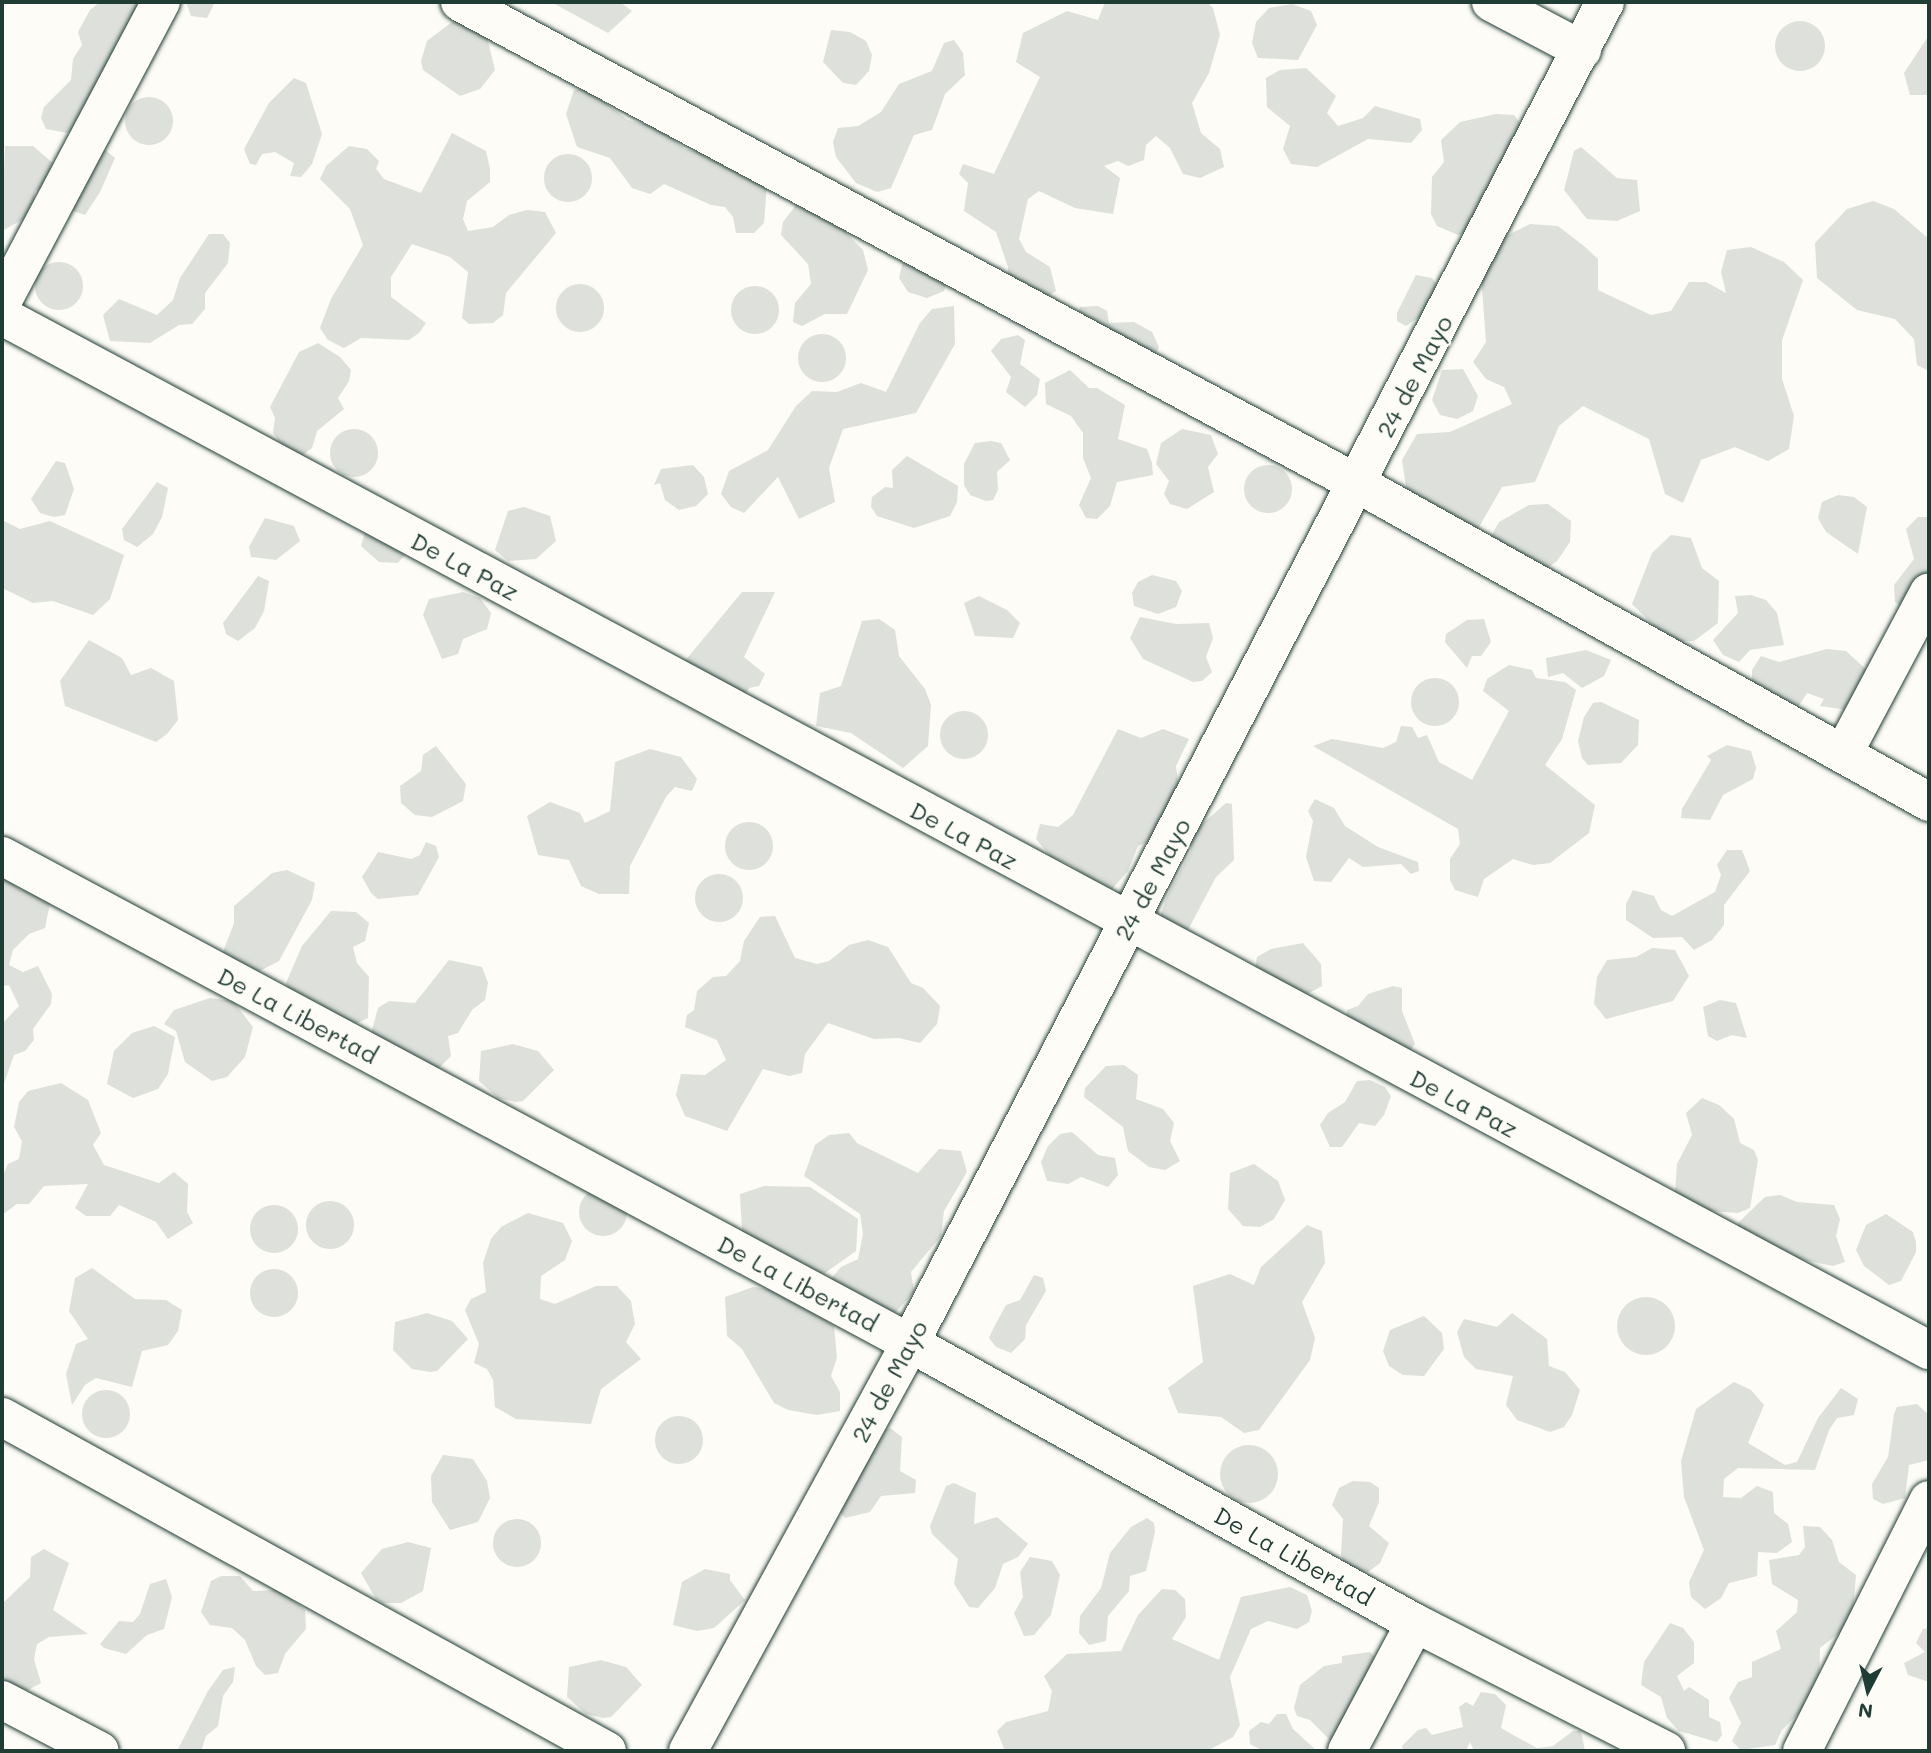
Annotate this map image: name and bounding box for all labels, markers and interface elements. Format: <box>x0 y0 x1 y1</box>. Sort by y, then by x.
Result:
street label: 24 de Mayo <box>1370 310 1458 442</box>
street label: De La Paz <box>406 526 524 606</box>
street label: De La Paz <box>905 795 1023 875</box>
street label: 24 de Mayo <box>1108 813 1196 945</box>
street label: De La Libertad <box>213 961 383 1069</box>
street label: De La Paz <box>1405 1063 1523 1143</box>
street label: De La Libertad <box>713 1229 883 1337</box>
street label: 24 de Mayo <box>845 1315 933 1447</box>
street label: De La Libertad <box>1210 1500 1378 1612</box>
north arrow <box>1833 1655 1903 1725</box>
text: N <box>1857 1698 1874 1725</box>

